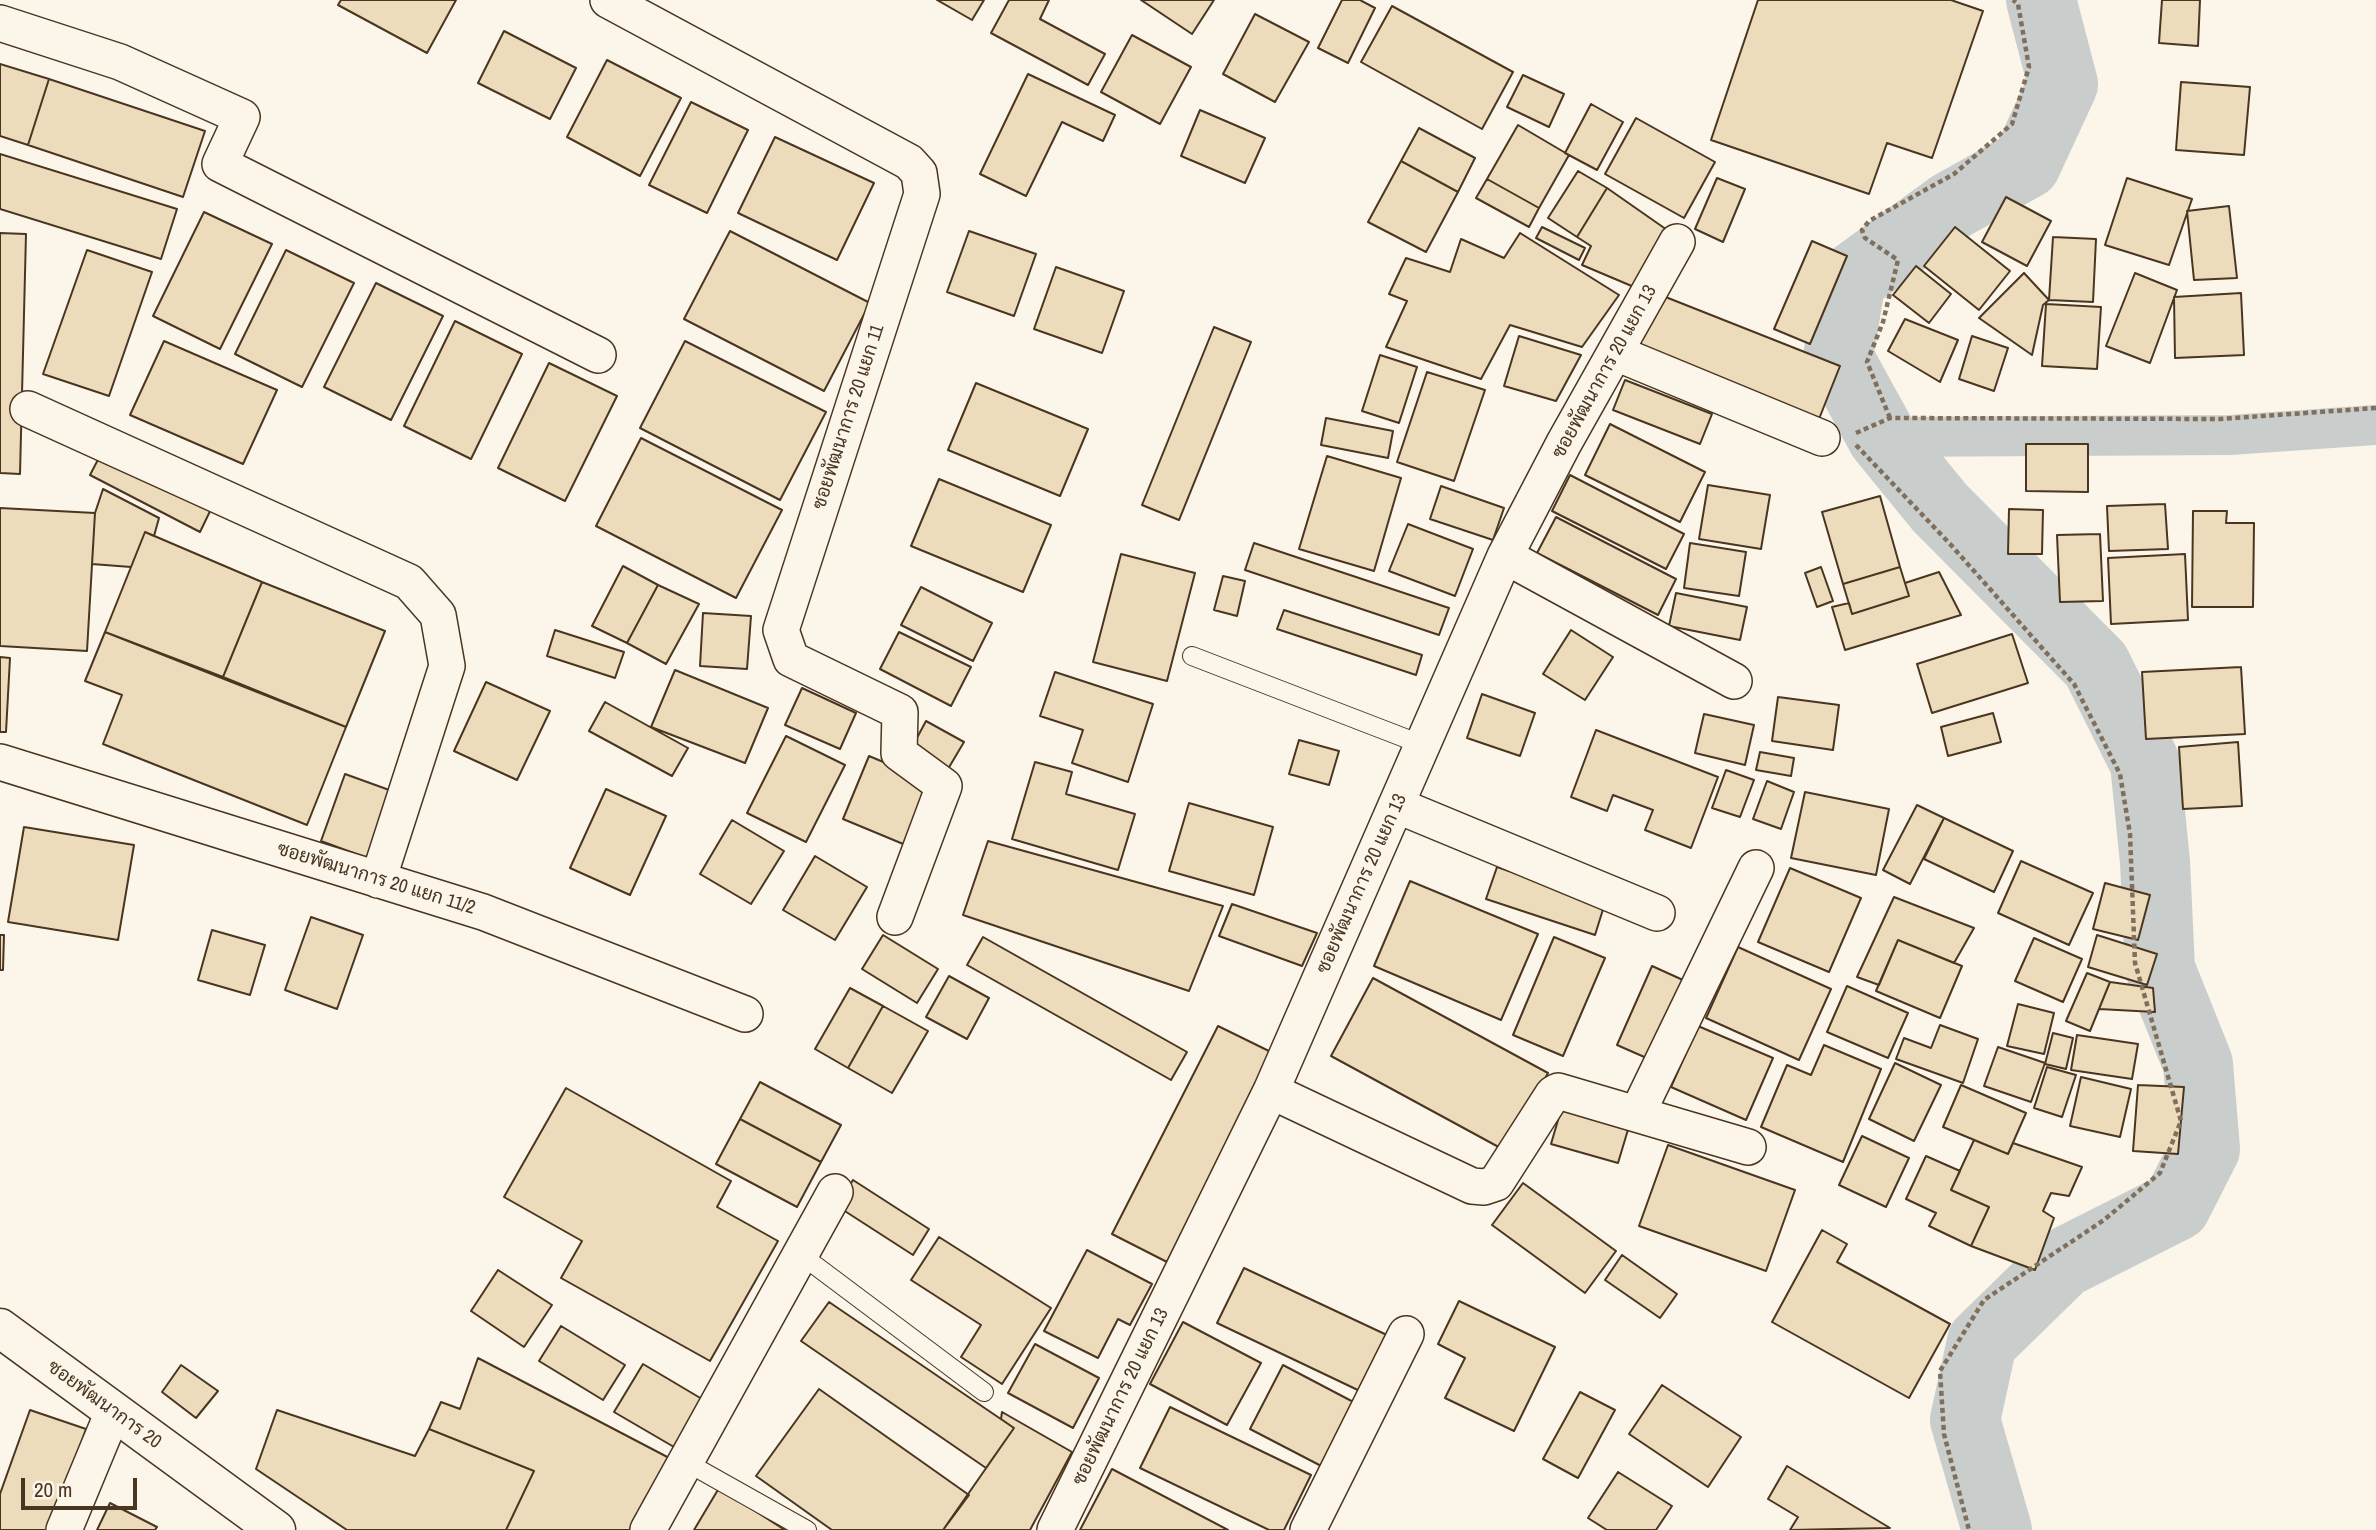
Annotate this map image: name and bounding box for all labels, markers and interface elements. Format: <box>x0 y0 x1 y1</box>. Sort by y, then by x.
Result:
street label: ซอยพัฒนาการ 20 แยก 13 <box>1548 281 1662 463</box>
street label: ซอยพัฒนาการ 20 แยก 11 <box>808 322 890 512</box>
street label: ซอยพัฒนาการ 20 แยก 13 <box>1312 791 1412 977</box>
street label: ซอยพัฒนาการ 20 แยก 11/2 <box>274 838 478 920</box>
street label: ซอยพัฒนาการ 20 แยก 13 <box>1068 1305 1174 1489</box>
street label: ซอยพัฒนาการ 20 <box>42 1356 166 1454</box>
scale bar <box>24 1464 140 1508</box>
text: 20 m <box>34 1475 72 1504</box>

